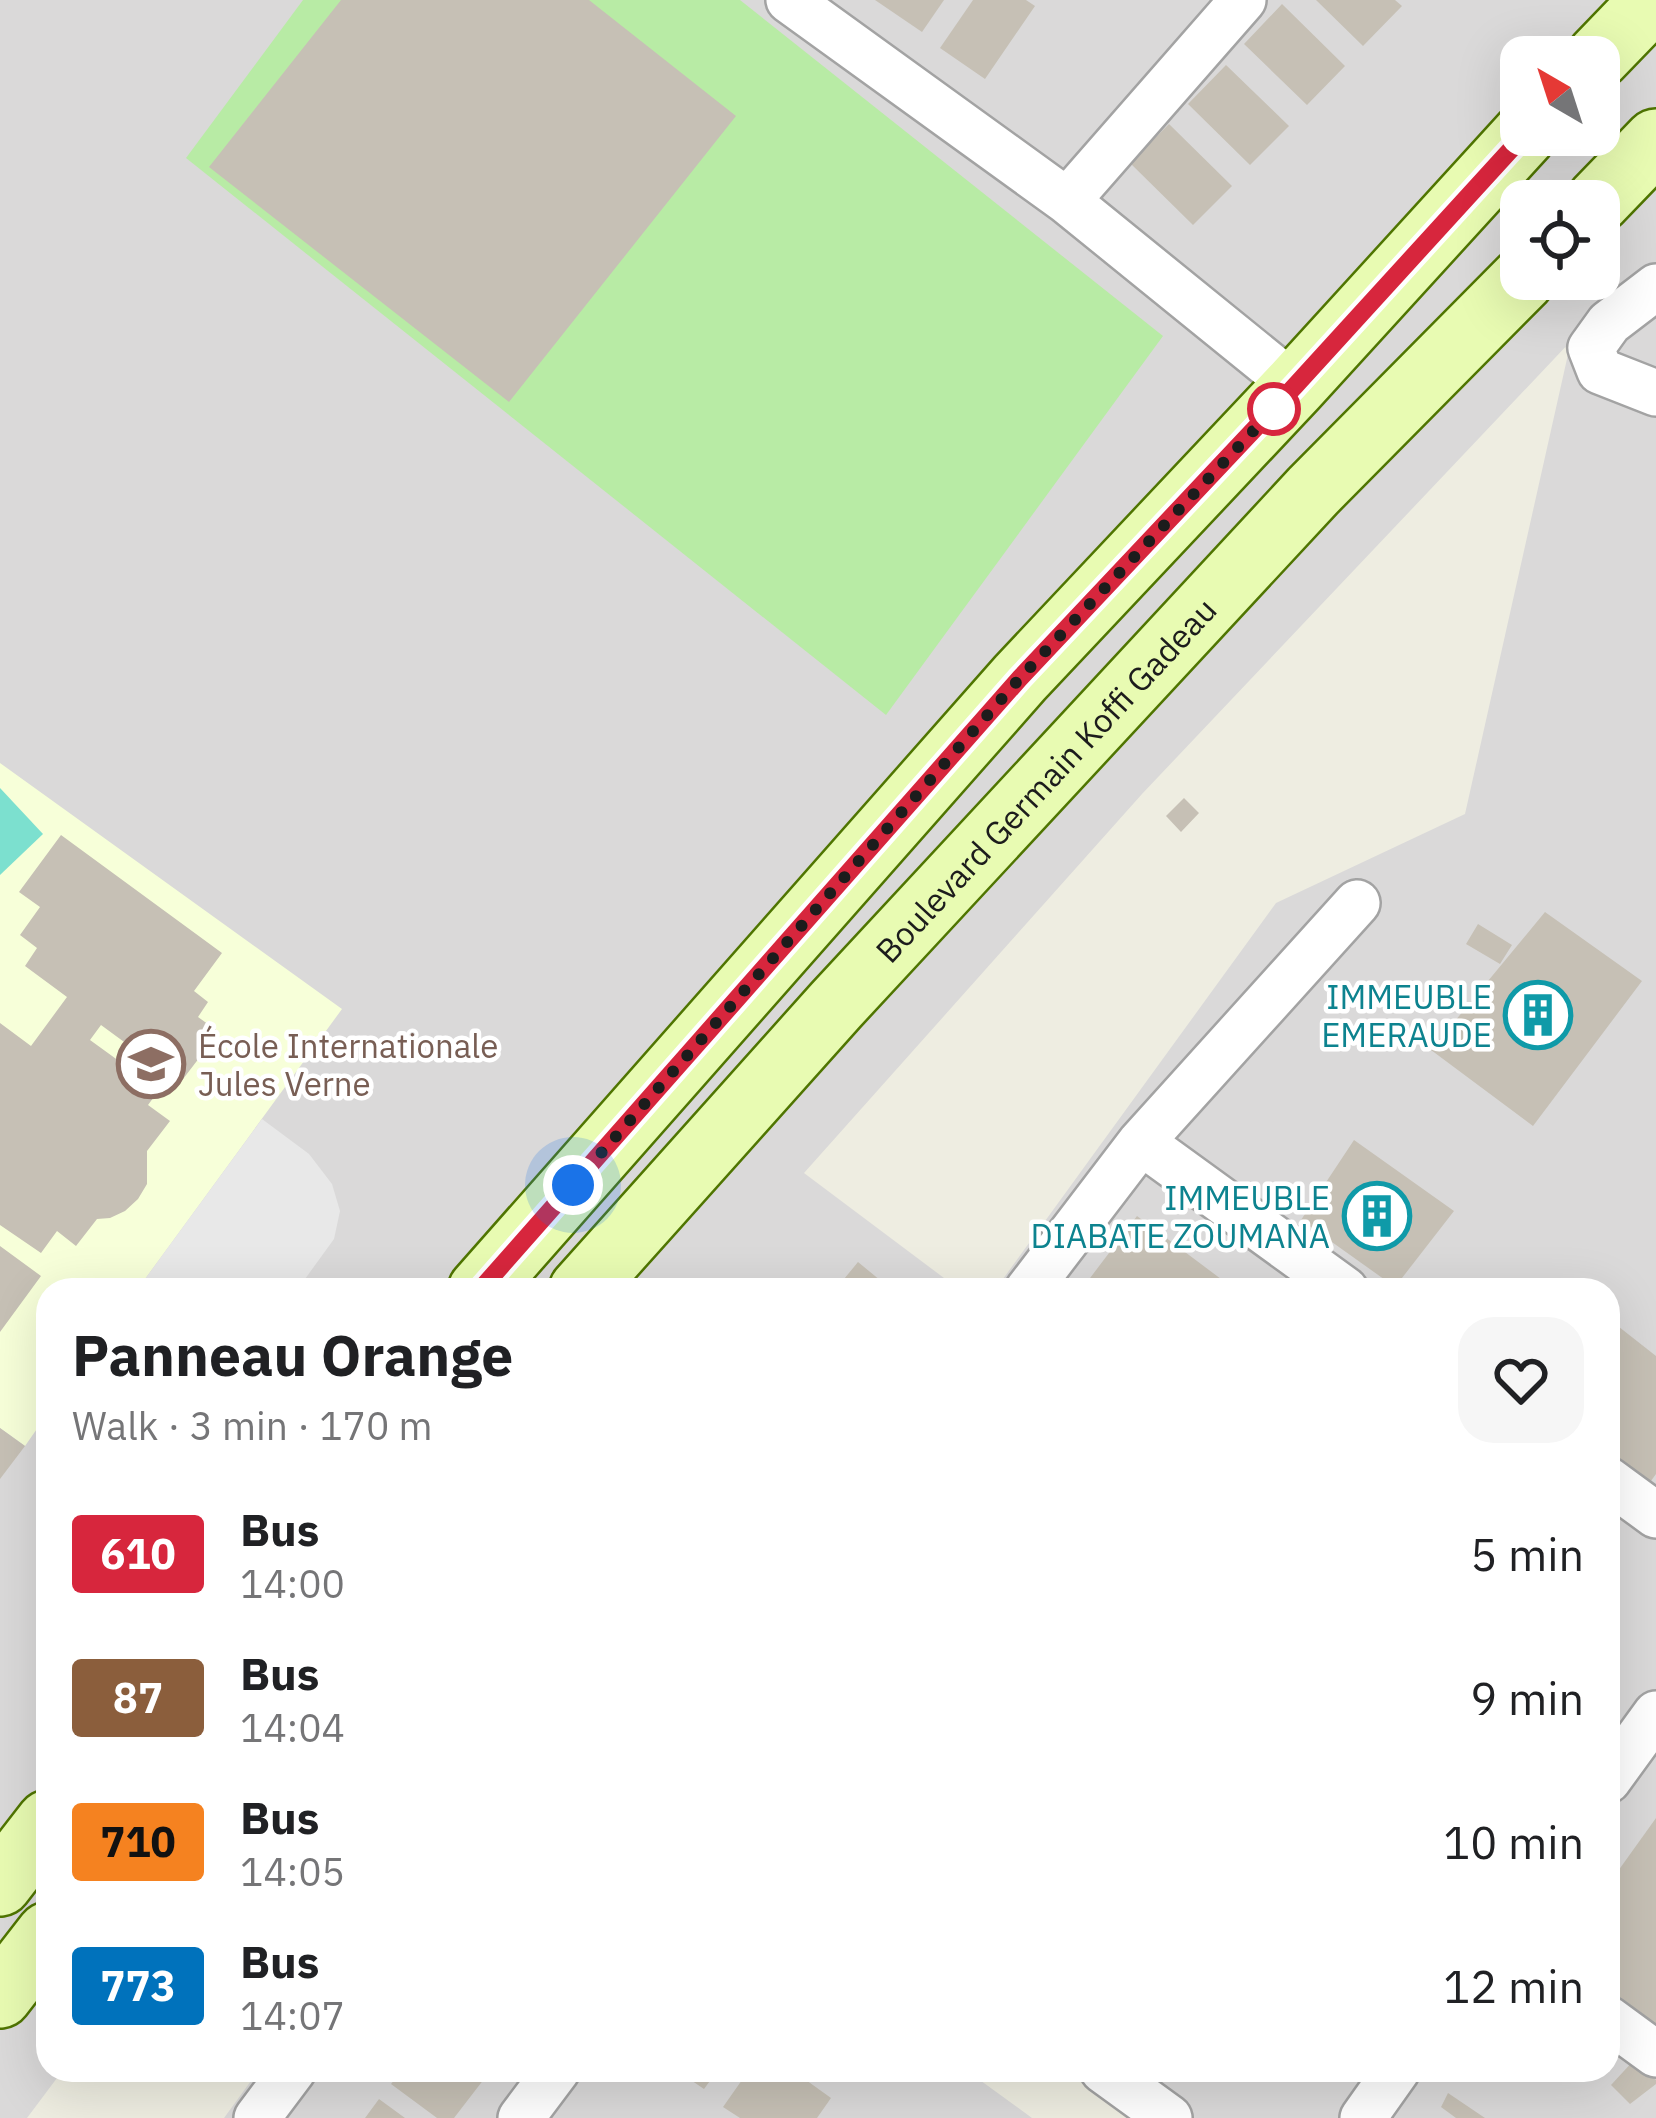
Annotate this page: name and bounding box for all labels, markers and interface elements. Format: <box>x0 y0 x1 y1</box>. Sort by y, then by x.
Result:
north arrow <box>1500 36 1620 156</box>
map controls <box>1500 36 1620 300</box>
button: locate <box>1500 180 1620 300</box>
unlabelled marker <box>1249 384 1299 434</box>
street label: Boulevard Germain Koffi Gadeau <box>865 588 1225 971</box>
place label: IMMEUBLE EMERAUDE <box>1321 975 1492 1056</box>
building icon: IMMEUBLE EMERAUDE <box>1503 980 1573 1050</box>
place label: École Internationale Jules Verne <box>198 1024 498 1105</box>
school or university icon: École Internationale Jules Verne <box>116 1029 186 1099</box>
your location <box>543 1155 603 1215</box>
place label: IMMEUBLE DIABATE ZOUMANA <box>1031 1176 1330 1257</box>
building icon: IMMEUBLE DIABATE ZOUMANA <box>1342 1181 1412 1251</box>
button: heart <box>1458 1317 1584 1443</box>
text: Panneau Orange <box>72 1318 513 1392</box>
text: Walk · 3 min · 170 m <box>72 1400 433 1451</box>
text: Bus <box>240 1500 320 1558</box>
text: 5 min <box>1470 1525 1584 1583</box>
text: 610 <box>100 1526 176 1581</box>
text: 14:00 <box>240 1558 345 1609</box>
text: Bus <box>240 1644 320 1702</box>
text: 9 min <box>1470 1669 1584 1727</box>
text: 87 <box>113 1670 163 1725</box>
text: 14:04 <box>240 1702 345 1753</box>
text: Bus <box>240 1788 320 1846</box>
text: 10 min <box>1443 1813 1584 1871</box>
text: 710 <box>100 1814 176 1869</box>
text: 14:05 <box>240 1846 345 1897</box>
text: Bus <box>240 1932 320 1990</box>
text: 12 min <box>1443 1957 1584 2015</box>
text: 773 <box>100 1958 176 2013</box>
text: 14:07 <box>240 1990 345 2041</box>

